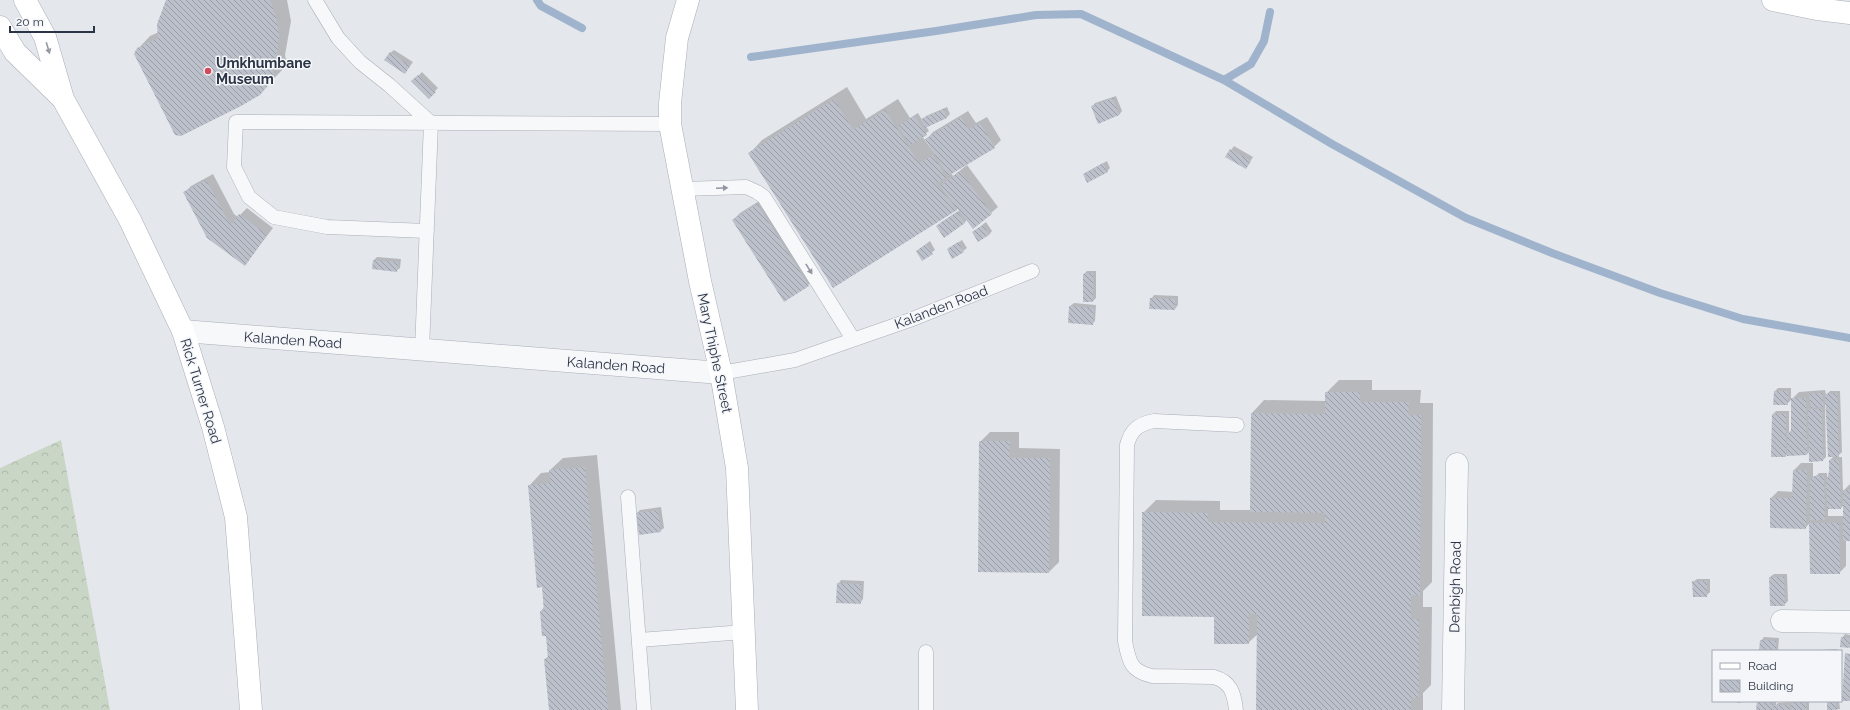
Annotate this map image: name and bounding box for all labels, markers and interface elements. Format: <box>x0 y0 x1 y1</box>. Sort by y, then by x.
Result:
scale bar <box>10 8 94 34</box>
text: 20 m <box>16 15 44 29</box>
one-way arrow <box>45 42 51 54</box>
place label: Umkhumbane Museum <box>216 55 312 87</box>
marker: Umkhumbane Museum <box>203 66 213 76</box>
one-way arrow <box>716 185 729 191</box>
one-way arrow <box>806 263 813 275</box>
street label: Kalanden Road <box>892 282 990 332</box>
street label: Mary Thiphe Street <box>694 292 736 415</box>
street label: Kalanden Road <box>243 329 343 351</box>
street label: Rick Turner Road <box>177 336 225 446</box>
street label: Kalanden Road <box>566 354 666 376</box>
street label: Denbigh Road <box>1446 541 1464 633</box>
legend <box>1712 650 1842 702</box>
text: Road <box>1748 659 1777 673</box>
text: Building <box>1748 679 1794 693</box>

